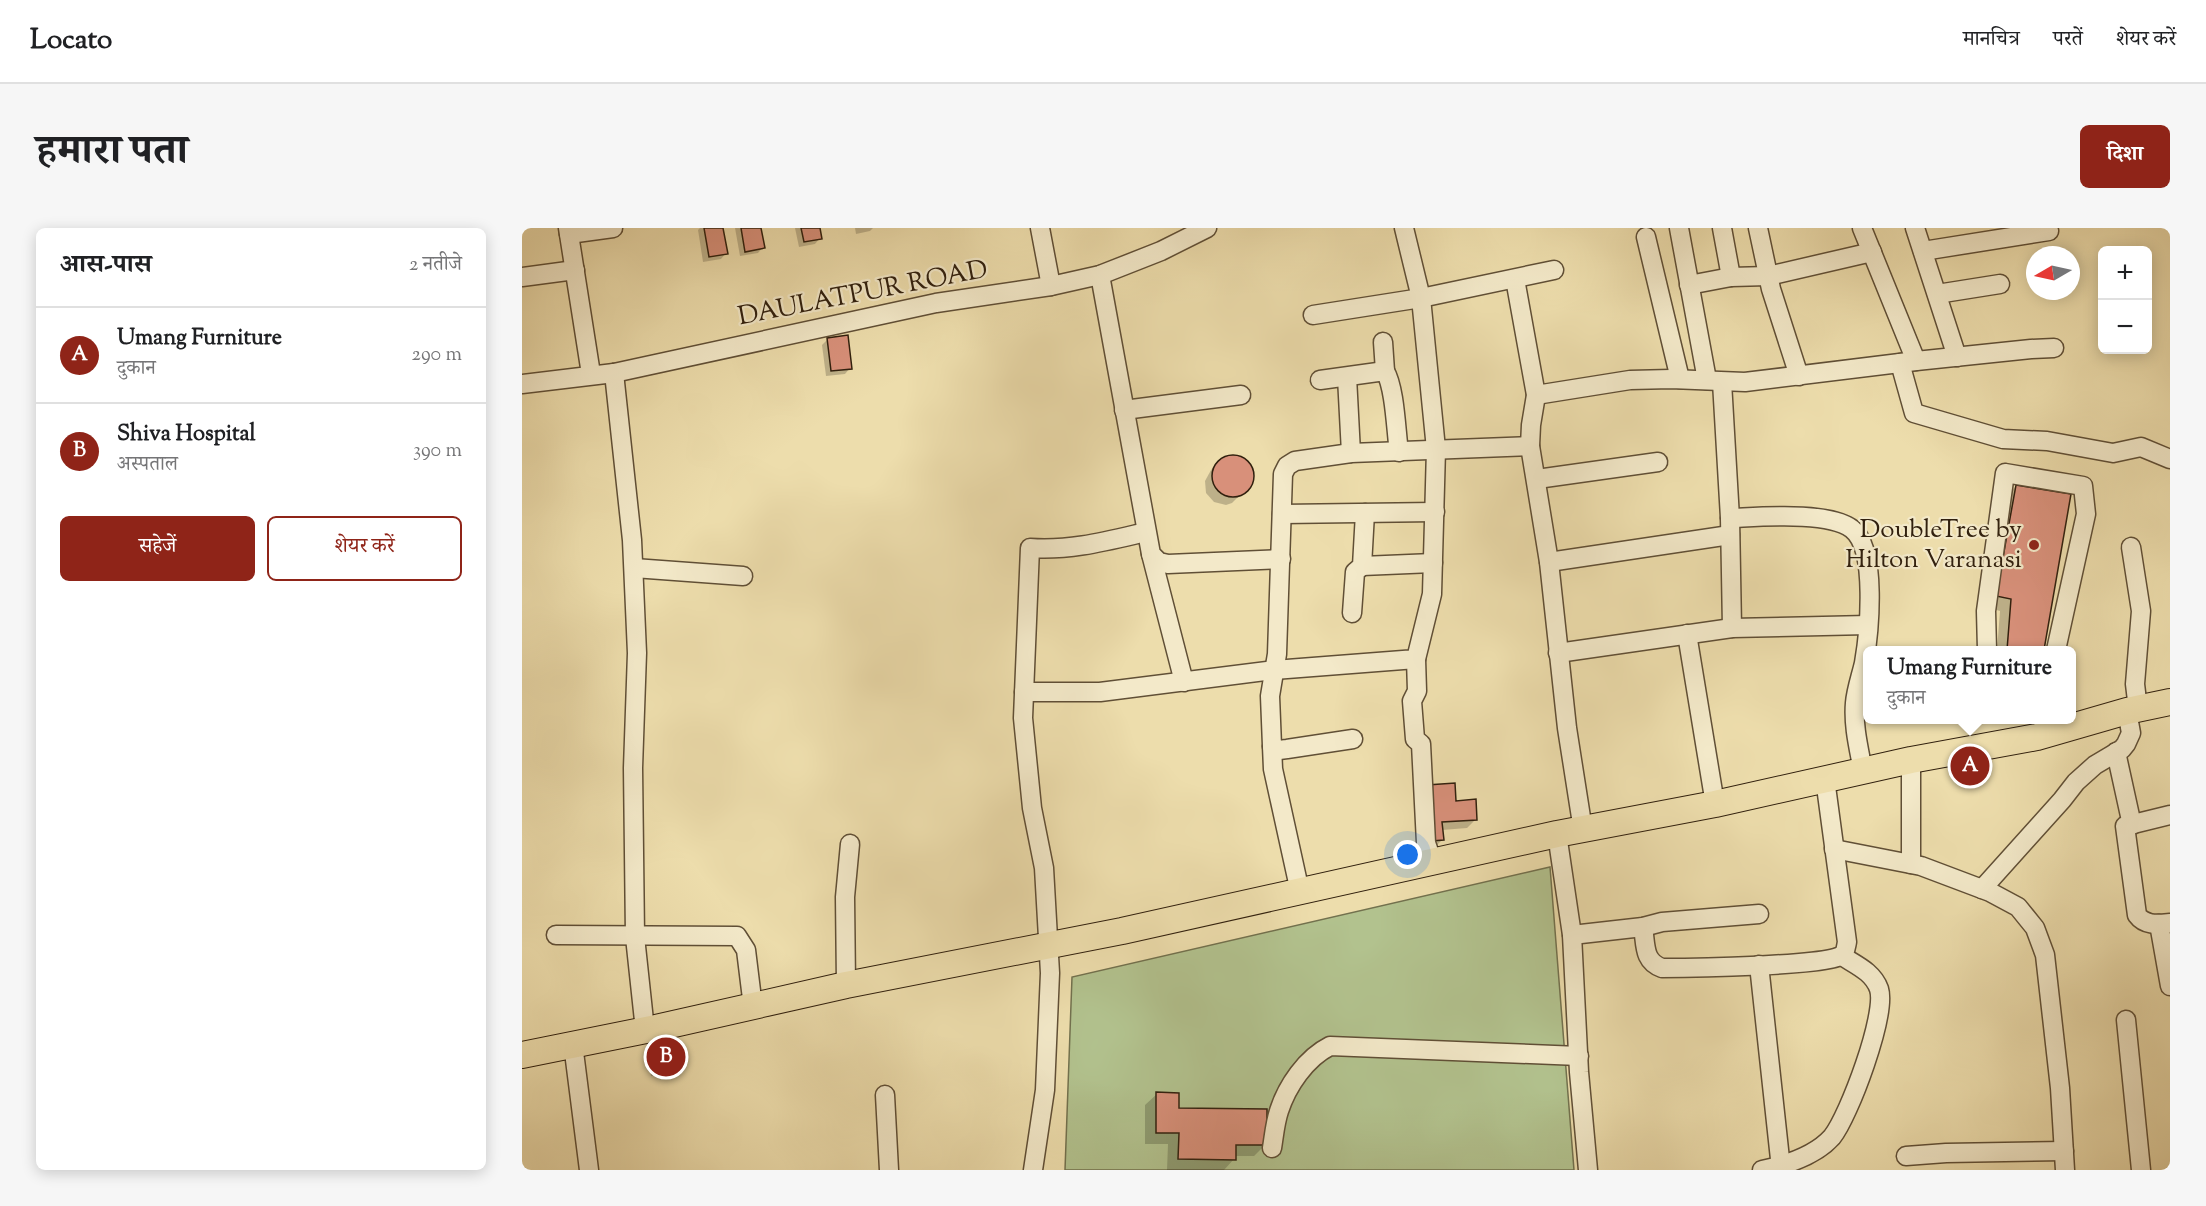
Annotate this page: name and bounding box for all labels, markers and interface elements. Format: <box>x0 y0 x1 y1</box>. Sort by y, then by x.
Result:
text: Locato <box>30 21 112 61</box>
text: मानचित्र <box>1963 25 2020 55</box>
text: परतें <box>2053 25 2083 55</box>
text: शेयर करें <box>2116 25 2176 55</box>
text: हमारा पता <box>36 123 188 183</box>
button: दिशा <box>2080 125 2170 188</box>
north arrow <box>2026 246 2080 300</box>
map controls <box>2098 246 2152 354</box>
button: + <box>2098 246 2152 300</box>
text: आस-पास <box>60 247 152 284</box>
text: 2 नतीजे <box>409 251 462 280</box>
street label: DAULATPUR ROAD <box>735 252 991 336</box>
button: − <box>2098 300 2152 354</box>
text: Umang Furniture <box>117 323 282 355</box>
text: A <box>71 341 88 370</box>
text: 290 m <box>412 341 462 370</box>
text: दुकान <box>117 355 156 384</box>
text: Shiva Hospital <box>117 419 256 451</box>
text: B <box>73 437 86 466</box>
text: 390 m <box>413 437 462 466</box>
text: अस्पताल <box>117 451 178 480</box>
place label: DoubleTree by Hilton Varanasi <box>1845 512 2022 579</box>
button: सहेजें <box>60 516 255 581</box>
button: शेयर करें <box>267 516 462 581</box>
marker: DoubleTree by Hilton Varanasi <box>2027 538 2041 552</box>
popup <box>1863 646 2076 724</box>
text: Umang Furniture <box>1887 653 2052 685</box>
text: दुकान <box>1887 685 1926 714</box>
pin: A <box>1950 744 1990 788</box>
your location <box>1393 840 1422 869</box>
pin: B <box>646 1034 686 1080</box>

